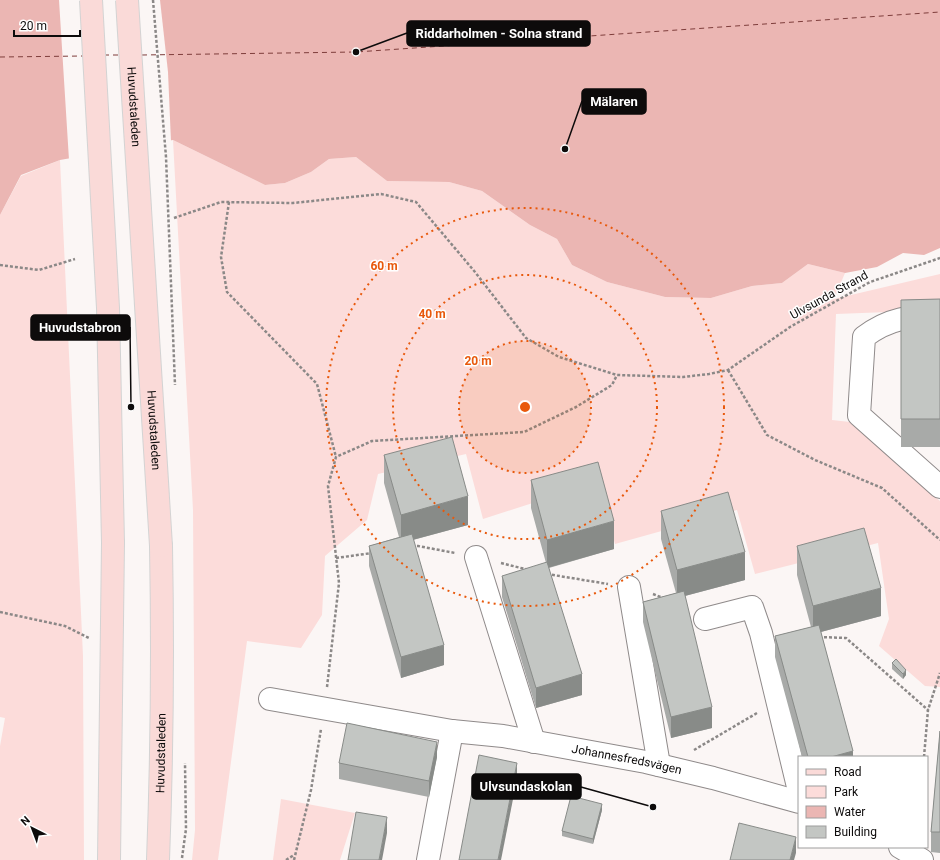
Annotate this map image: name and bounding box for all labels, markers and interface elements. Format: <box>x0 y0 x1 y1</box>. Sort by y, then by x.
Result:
scale bar <box>14 12 80 38</box>
text: 20 m <box>20 19 47 33</box>
callout: Riddarholmen - Solna strand <box>407 21 590 46</box>
text: Riddarholmen - Solna strand <box>416 26 582 41</box>
street label: Huvudstaleden <box>124 66 143 147</box>
callout: Mälaren <box>582 89 646 114</box>
text: Mälaren <box>590 94 638 109</box>
text: 60 m <box>370 259 398 273</box>
street label: Ulvsunda Strand <box>788 268 870 322</box>
text: 40 m <box>418 307 446 321</box>
callout: Huvudstabron <box>31 315 130 340</box>
text: Huvudstabron <box>39 320 121 335</box>
text: 20 m <box>464 354 492 368</box>
street label: Huvudstaleden <box>144 390 163 471</box>
centre of rings <box>518 400 532 414</box>
street label: Huvudstaleden <box>153 713 169 793</box>
street label: Johannesfredsvägen <box>571 742 683 777</box>
legend <box>798 756 928 848</box>
text: Road <box>834 765 862 779</box>
callout: Ulvsundaskolan <box>472 774 581 799</box>
text: Ulvsundaskolan <box>480 779 572 794</box>
text: Park <box>834 785 859 799</box>
text: Water <box>834 805 865 819</box>
north arrow <box>12 808 52 848</box>
text: N <box>18 813 33 828</box>
text: Building <box>834 825 877 839</box>

